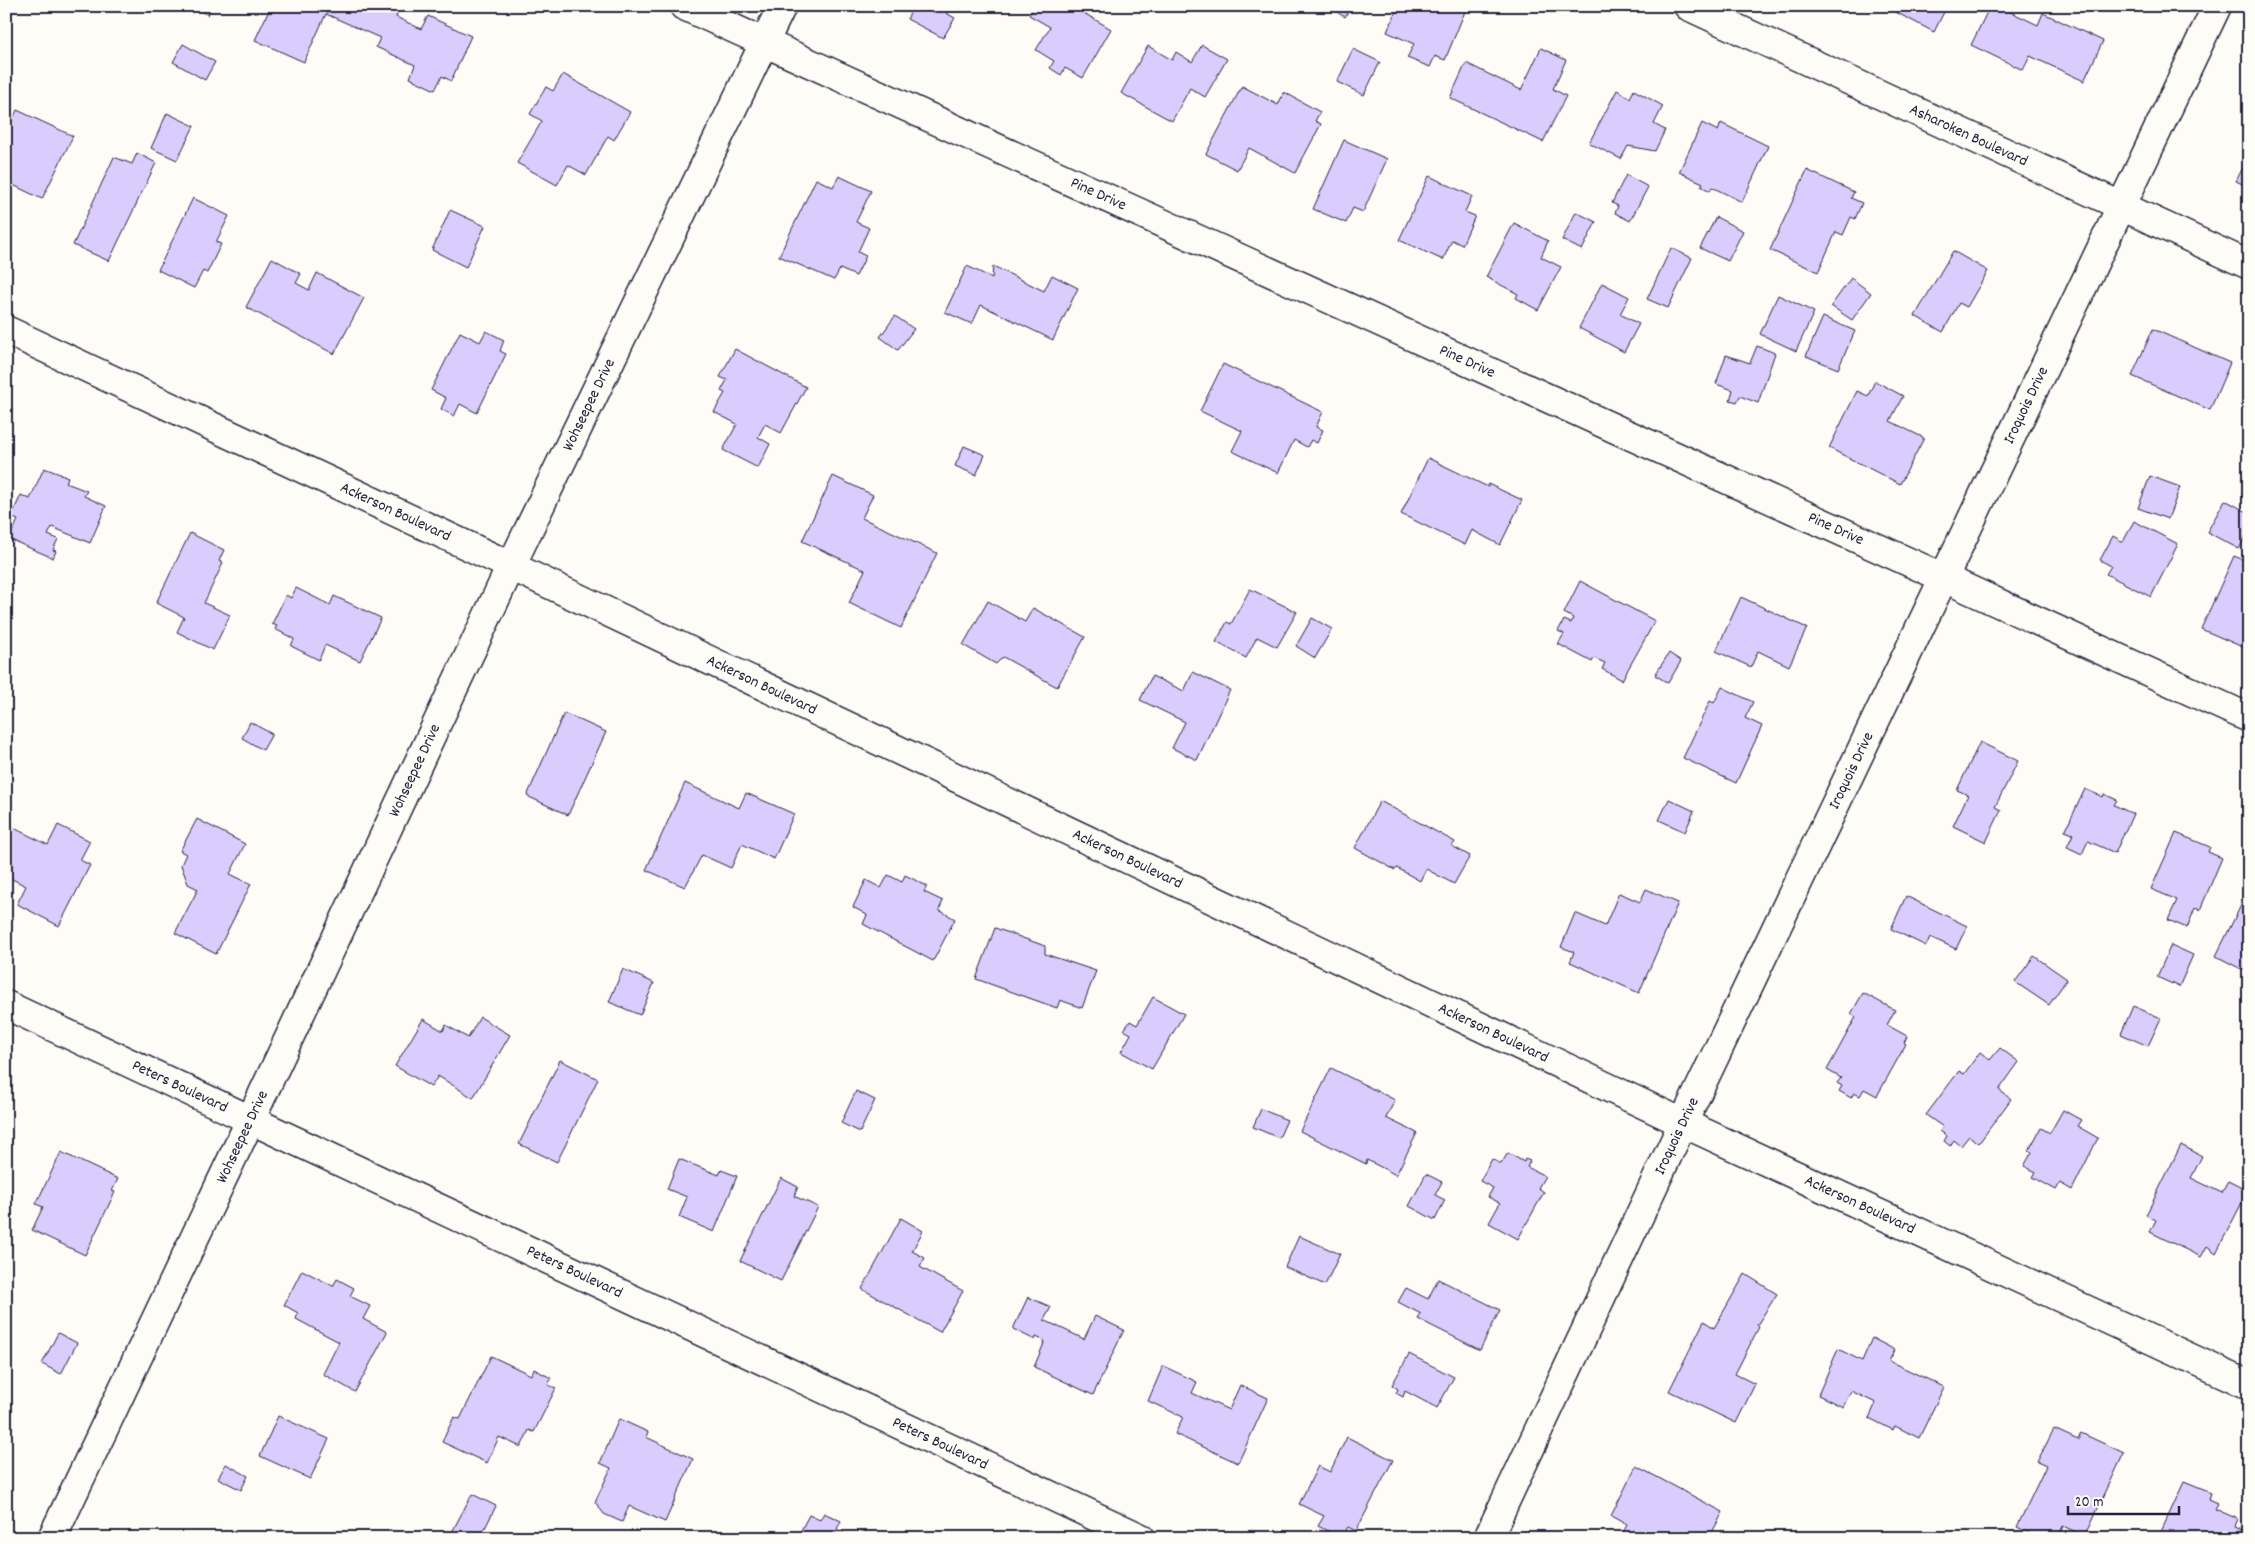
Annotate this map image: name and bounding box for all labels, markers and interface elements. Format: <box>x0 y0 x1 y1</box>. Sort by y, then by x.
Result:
street label: Asharoken Boulevard <box>1906 98 2032 173</box>
street label: Pine Drive <box>1067 171 1130 217</box>
street label: Pine Drive <box>1435 339 1499 384</box>
street label: Wohseepee Drive <box>557 355 621 455</box>
street label: Iroquois Drive <box>1998 363 2054 448</box>
street label: Ackerson Boulevard <box>336 476 455 548</box>
street label: Pine Drive <box>1804 506 1868 552</box>
street label: Ackerson Boulevard <box>703 649 821 721</box>
street label: Wohseepee Drive <box>383 720 447 821</box>
street label: Iroquois Drive <box>1823 728 1880 813</box>
street label: Ackerson Boulevard <box>1068 823 1187 895</box>
street label: Ackerson Boulevard <box>1434 997 1552 1069</box>
street label: Peters Boulevard <box>128 1054 232 1119</box>
street label: Wohseepee Drive <box>210 1087 274 1187</box>
street label: Iroquois Drive <box>1649 1094 1705 1179</box>
street label: Ackerson Boulevard <box>1801 1169 1919 1240</box>
street label: Peters Boulevard <box>523 1239 626 1304</box>
street label: Peters Boulevard <box>888 1411 992 1476</box>
scale bar <box>2068 1484 2179 1516</box>
text: 20 m <box>2075 1492 2103 1514</box>

